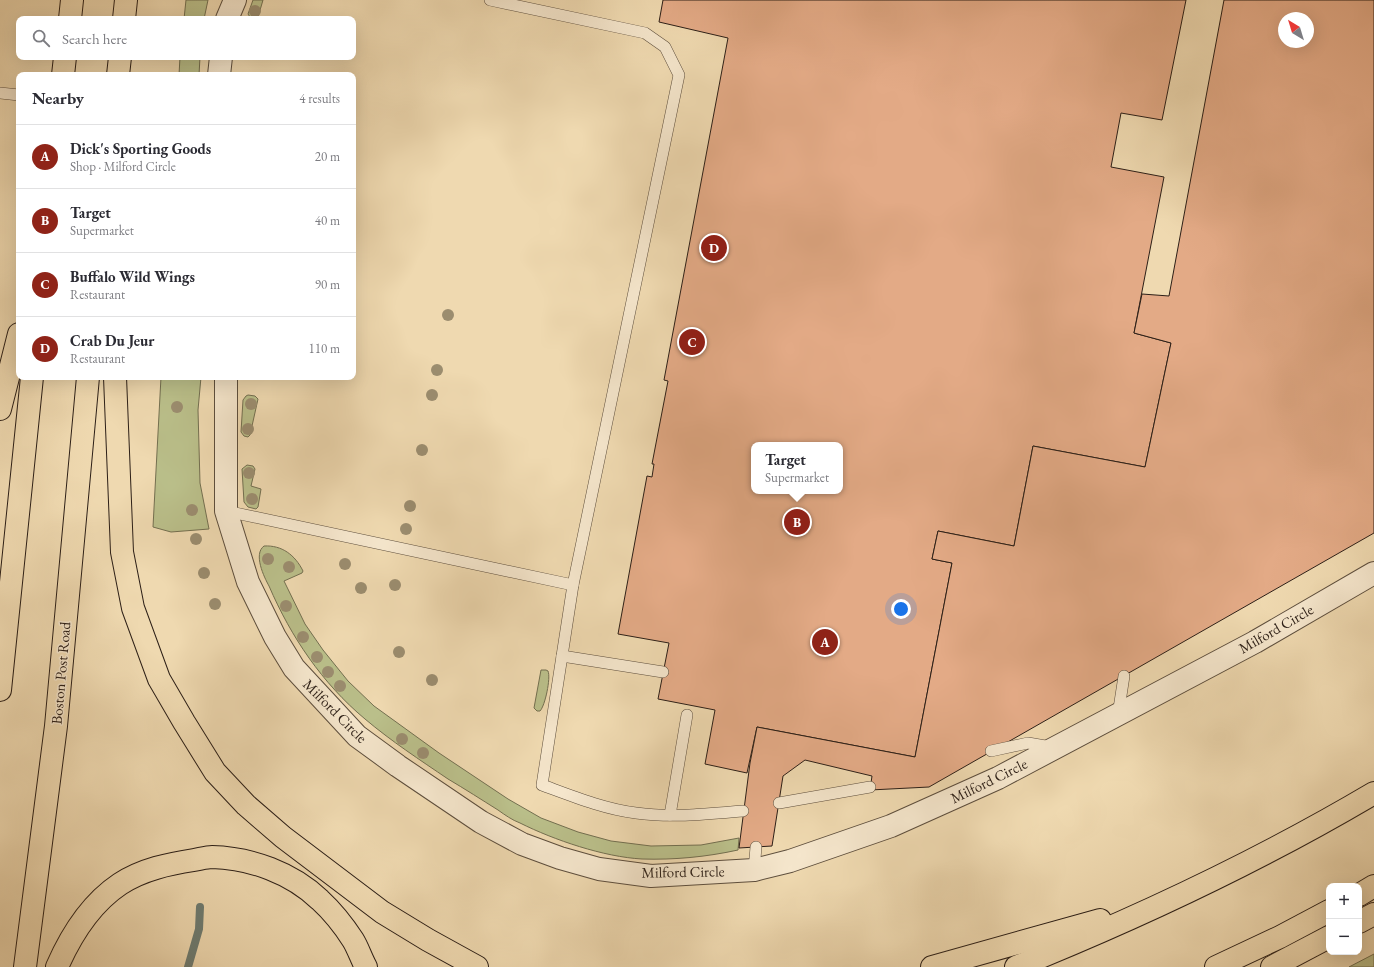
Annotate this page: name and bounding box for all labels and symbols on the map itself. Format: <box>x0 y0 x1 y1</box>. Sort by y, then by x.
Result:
north arrow <box>1278 12 1314 48</box>
pin: D <box>701 233 727 263</box>
pin: C <box>679 327 705 357</box>
pin: B <box>784 507 810 537</box>
your location <box>891 599 911 619</box>
street label: Milford Circle <box>1235 599 1317 658</box>
street label: Boston Post Road <box>47 620 74 725</box>
pin: A <box>812 627 838 657</box>
street label: Milford Circle <box>299 675 372 747</box>
street label: Milford Circle <box>947 754 1030 807</box>
street label: Milford Circle <box>641 861 725 882</box>

